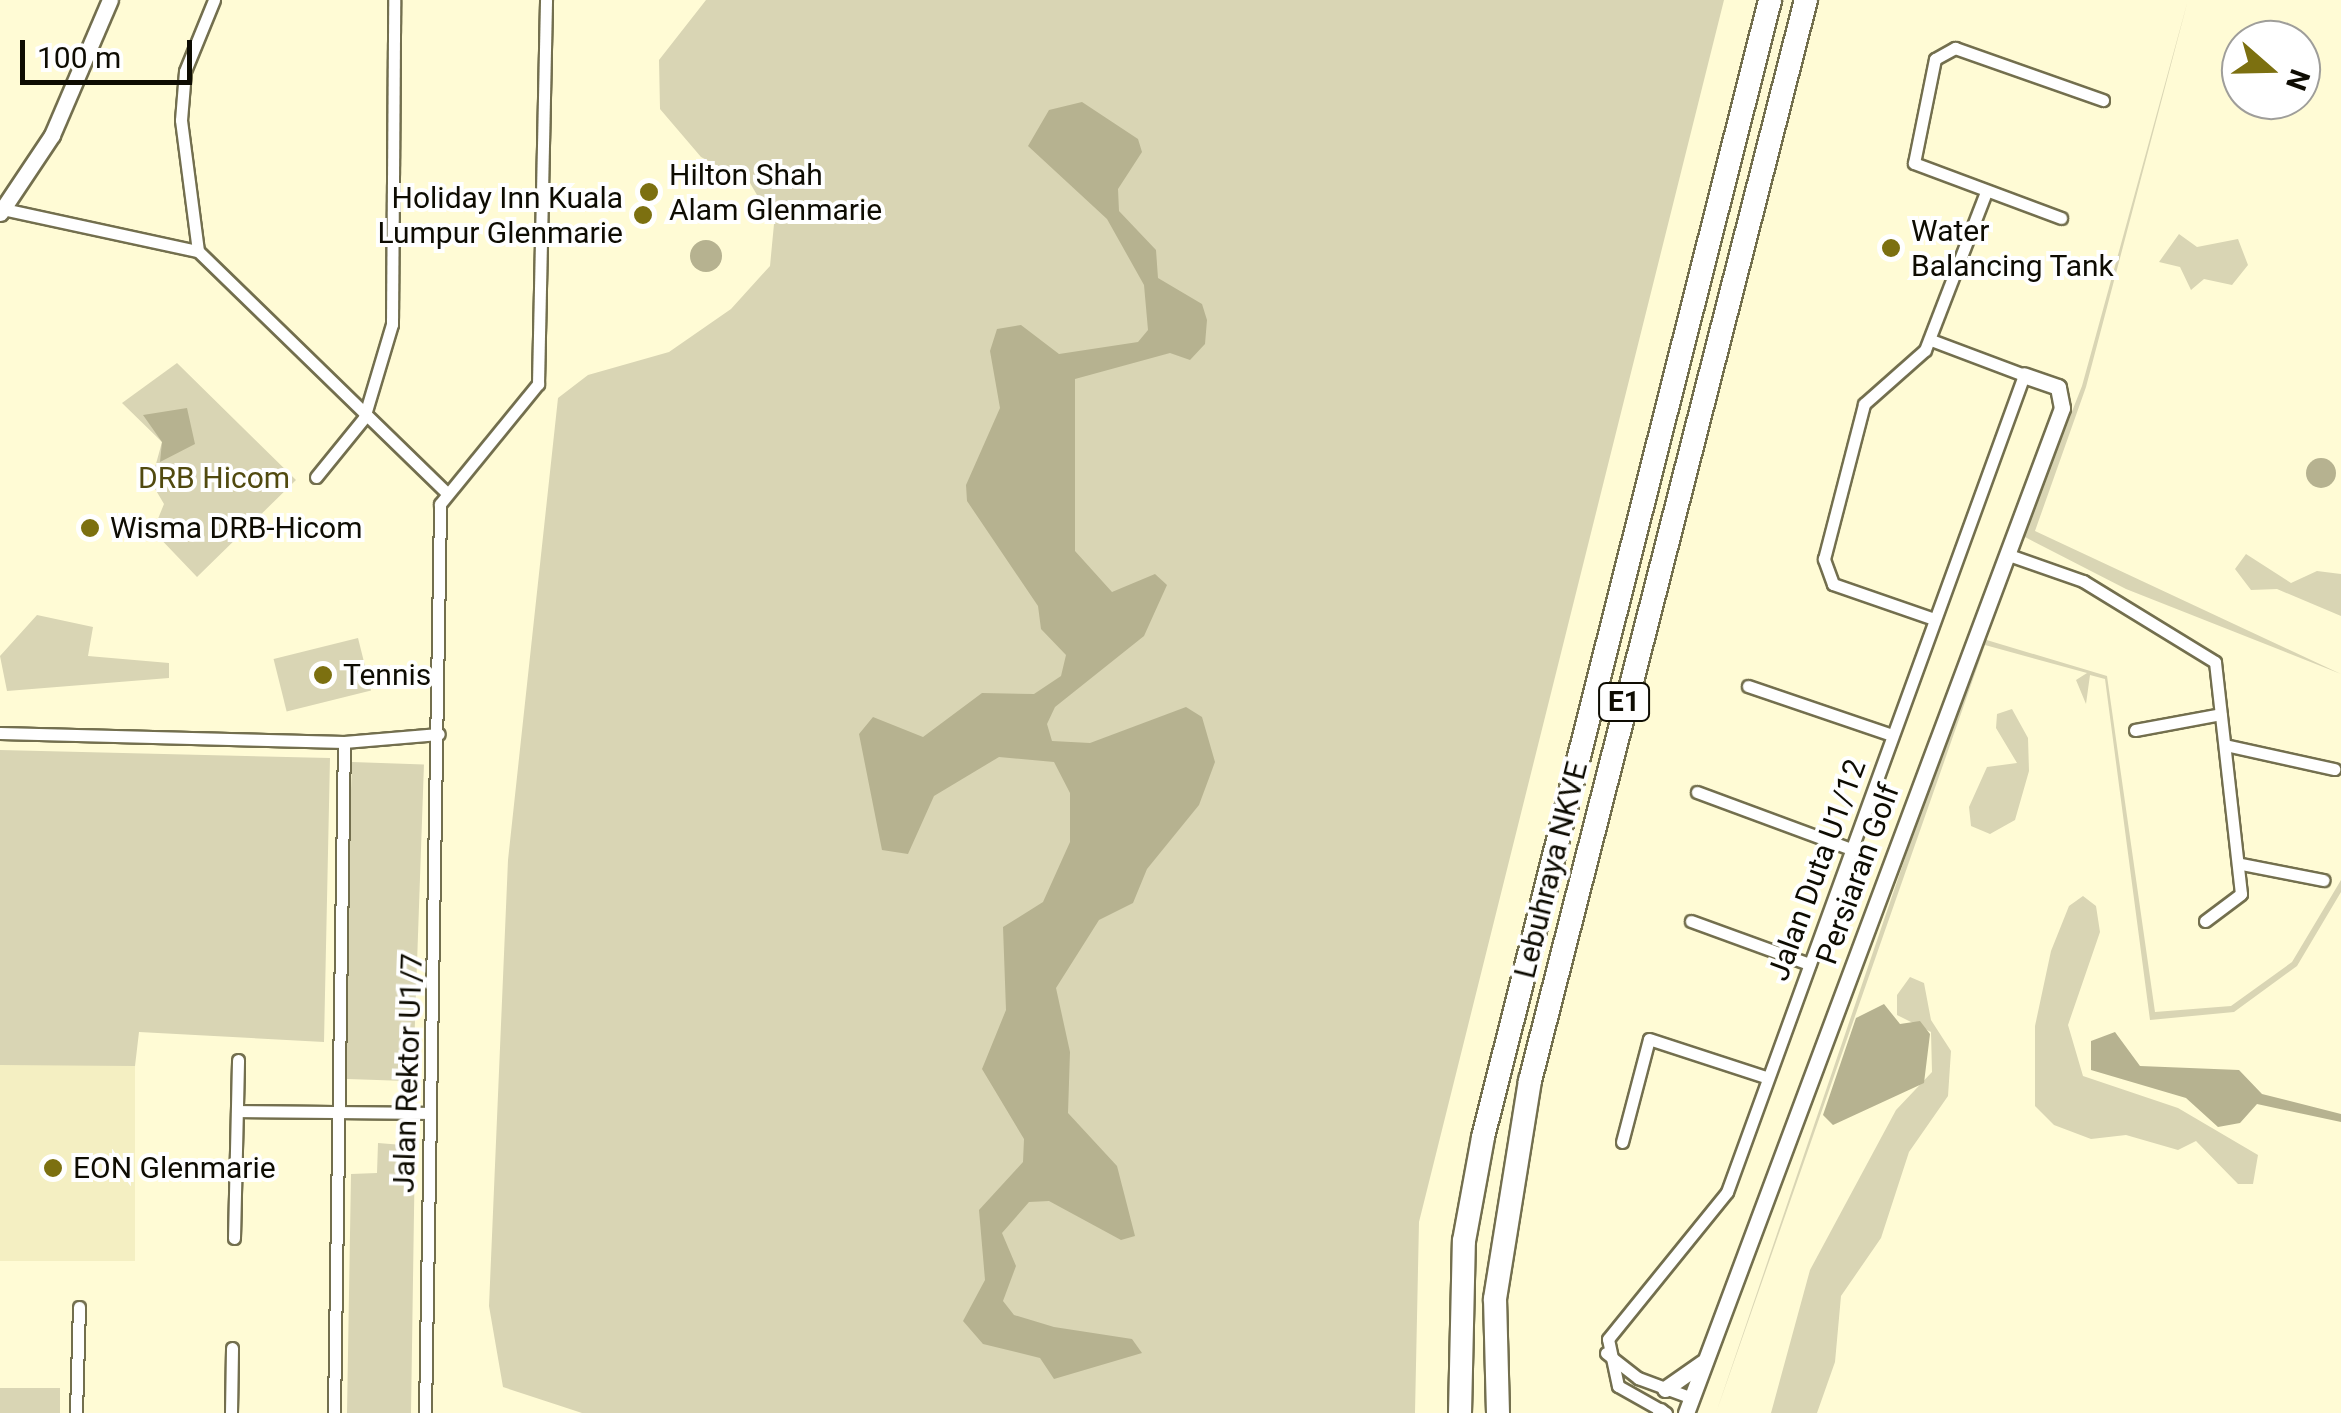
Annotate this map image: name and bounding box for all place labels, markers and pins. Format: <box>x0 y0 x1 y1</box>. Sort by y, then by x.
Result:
place label: Hilton Shah Alam Glenmarie <box>669 157 882 228</box>
place label: Holiday Inn Kuala Lumpur Glenmarie <box>377 180 623 250</box>
marker: Hilton Shah Alam Glenmarie <box>638 181 660 203</box>
marker: Holiday Inn Kuala Lumpur Glenmarie <box>632 204 654 226</box>
place label: Water Balancing Tank <box>1911 213 2114 284</box>
marker: Water Balancing Tank <box>1880 237 1902 259</box>
place label: Wisma DRB-Hicom <box>110 510 362 546</box>
marker: Wisma DRB-Hicom <box>79 517 101 539</box>
place label: Tennis <box>343 657 431 693</box>
marker: Tennis <box>312 664 334 686</box>
place label: EON Glenmarie <box>73 1150 276 1186</box>
marker: EON Glenmarie <box>42 1157 64 1179</box>

